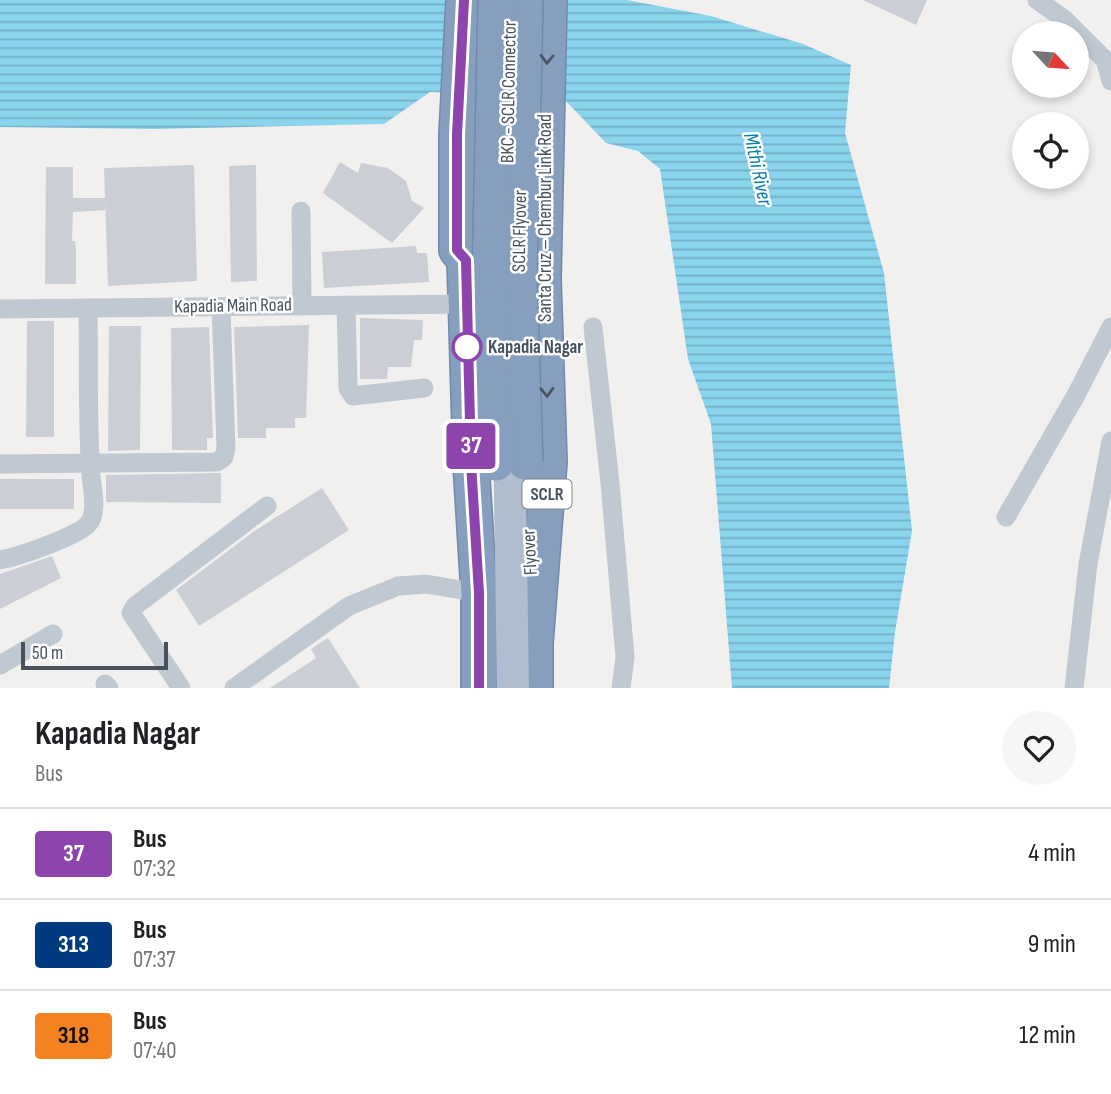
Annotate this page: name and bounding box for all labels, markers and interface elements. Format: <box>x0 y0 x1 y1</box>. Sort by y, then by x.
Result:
street label: BKC - SCLR Connector <box>496 20 522 163</box>
north arrow <box>1012 21 1088 98</box>
map controls <box>1012 21 1089 189</box>
one-way arrow <box>540 54 555 65</box>
button: locate <box>1012 112 1089 189</box>
street label: Santa Cruz – Chembur Link Road <box>534 114 557 322</box>
water label: Mithi River <box>738 131 778 209</box>
street label: SCLR Flyover <box>508 189 532 272</box>
street label: Kapadia Main Road <box>174 293 292 319</box>
marker: Kapadia Nagar <box>452 332 482 362</box>
place label: Kapadia Nagar <box>488 336 583 359</box>
one-way arrow <box>539 388 555 398</box>
line badge: 37 <box>440 423 503 469</box>
text: 37 <box>460 431 482 460</box>
road number: SCLR <box>522 480 572 508</box>
street label: Flyover <box>517 528 543 576</box>
scale bar <box>21 639 168 671</box>
text: 50 m <box>32 642 63 665</box>
button: heart <box>1002 711 1076 785</box>
text: Kapadia Nagar <box>35 714 200 754</box>
text: Bus <box>35 760 63 788</box>
text: Bus <box>133 824 167 855</box>
text: 4 min <box>1028 838 1076 869</box>
text: 37 <box>63 839 84 868</box>
text: 07:32 <box>133 855 176 883</box>
text: Bus <box>133 915 167 946</box>
text: 9 min <box>1028 929 1076 960</box>
text: 313 <box>58 930 89 959</box>
text: 07:37 <box>133 946 175 974</box>
text: Bus <box>133 1006 167 1037</box>
text: 12 min <box>1019 1020 1076 1051</box>
text: 318 <box>58 1021 89 1050</box>
text: 07:40 <box>133 1037 176 1065</box>

